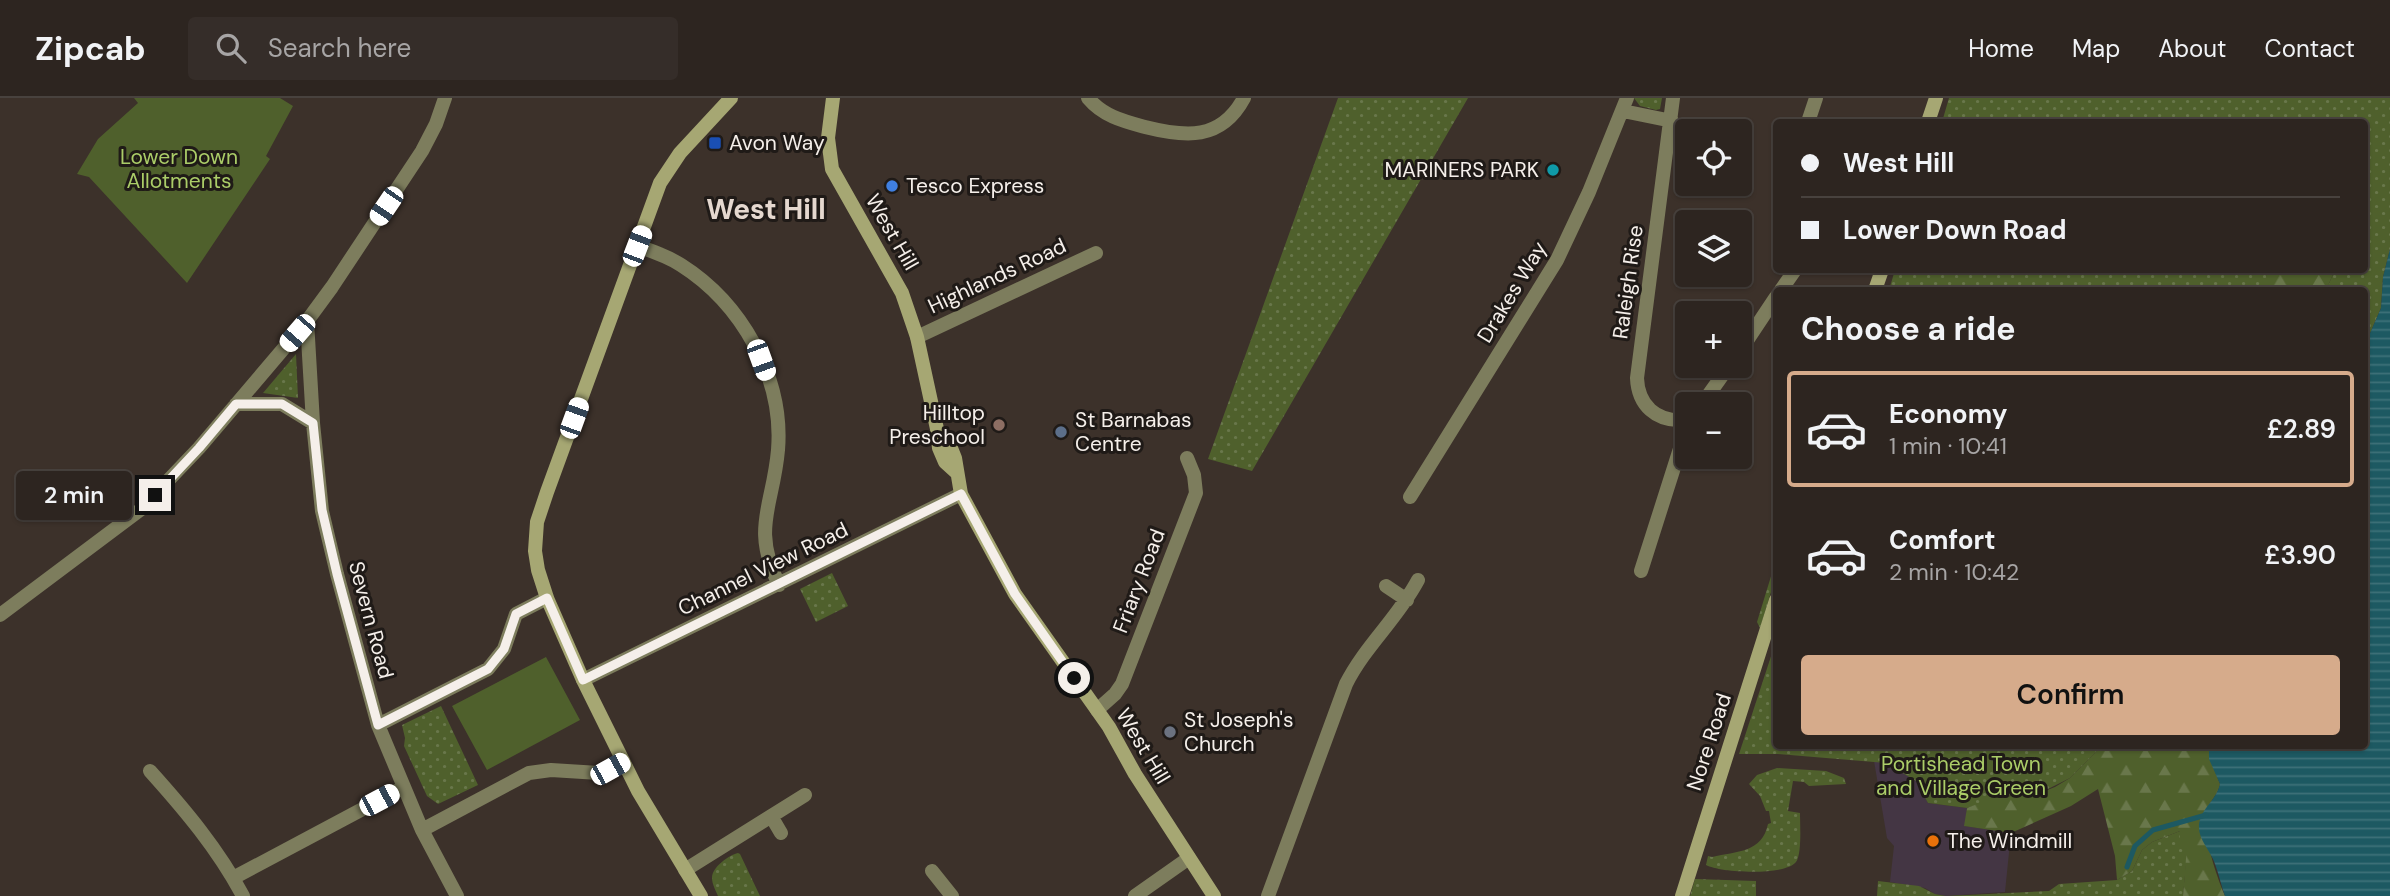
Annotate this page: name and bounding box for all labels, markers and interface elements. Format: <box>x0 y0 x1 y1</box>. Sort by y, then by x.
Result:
search box <box>188 17 678 80</box>
text: Zipcab <box>35 27 146 70</box>
icon: search <box>212 29 250 67</box>
text: Search here <box>268 31 411 65</box>
text: Home <box>1968 33 2034 64</box>
text: Map <box>2072 33 2120 64</box>
text: About <box>2158 33 2227 64</box>
text: Contact <box>2265 33 2355 64</box>
map controls <box>1675 119 1752 469</box>
button: locate <box>1675 119 1752 196</box>
place label: Avon Way <box>729 129 825 157</box>
marker: Avon Way <box>707 135 723 151</box>
park label: Lower Down Allotments <box>120 143 238 195</box>
text: West Hill <box>1843 146 1954 180</box>
place label: MARINERS PARK <box>1384 156 1539 184</box>
marker: MARINERS PARK <box>1545 162 1561 178</box>
place label: Tesco Express <box>906 172 1044 200</box>
marker: Tesco Express <box>884 178 900 194</box>
car <box>366 183 407 229</box>
street label: West Hill <box>859 189 925 275</box>
district label: West Hill <box>706 191 826 228</box>
button: layers <box>1675 210 1752 287</box>
text: Lower Down Road <box>1843 213 2067 247</box>
car <box>620 223 655 269</box>
street label: Raleigh Rise <box>1606 223 1650 341</box>
street label: Highlands Road <box>923 232 1071 320</box>
street label: Drakes Way <box>1471 236 1553 348</box>
button: + <box>1675 301 1752 378</box>
text: Choose a ride <box>1801 308 2016 350</box>
car <box>276 310 319 356</box>
car <box>744 337 779 383</box>
button: − <box>1675 392 1752 469</box>
car <box>557 395 592 441</box>
text: Economy <box>1889 397 2007 431</box>
icon: car <box>1805 398 1868 461</box>
place label: Hilltop Preschool <box>889 399 985 451</box>
place label: St Barnabas Centre <box>1075 406 1191 458</box>
text: £2.89 <box>2267 412 2336 446</box>
marker: Hilltop Preschool <box>991 417 1007 433</box>
marker: St Barnabas Centre <box>1053 424 1069 440</box>
text: 1 min · 10:41 <box>1889 431 2007 461</box>
callout: 2 min <box>15 470 130 520</box>
route end <box>139 479 171 511</box>
text: 2 min <box>44 480 104 510</box>
street label: Channel View Road <box>673 516 853 622</box>
text: Comfort <box>1889 523 1995 557</box>
icon: car <box>1805 524 1868 587</box>
street label: Friary Road <box>1106 525 1172 637</box>
text: £3.90 <box>2264 538 2336 572</box>
text: 2 min · 10:42 <box>1889 557 2019 587</box>
street label: Severn Road <box>342 558 400 682</box>
button: Confirm <box>1801 655 2340 735</box>
route start <box>1058 662 1090 694</box>
street label: Nore Road <box>1680 690 1738 794</box>
street label: West Hill <box>1109 703 1177 789</box>
place label: St Joseph's Church <box>1184 706 1294 758</box>
marker: St Joseph's Church <box>1162 724 1178 740</box>
car <box>587 750 634 788</box>
park label: Portishead Town and Village Green <box>1876 750 2046 802</box>
car <box>356 781 403 819</box>
place label: The Windmill <box>1947 827 2072 855</box>
marker: The Windmill <box>1925 833 1941 849</box>

